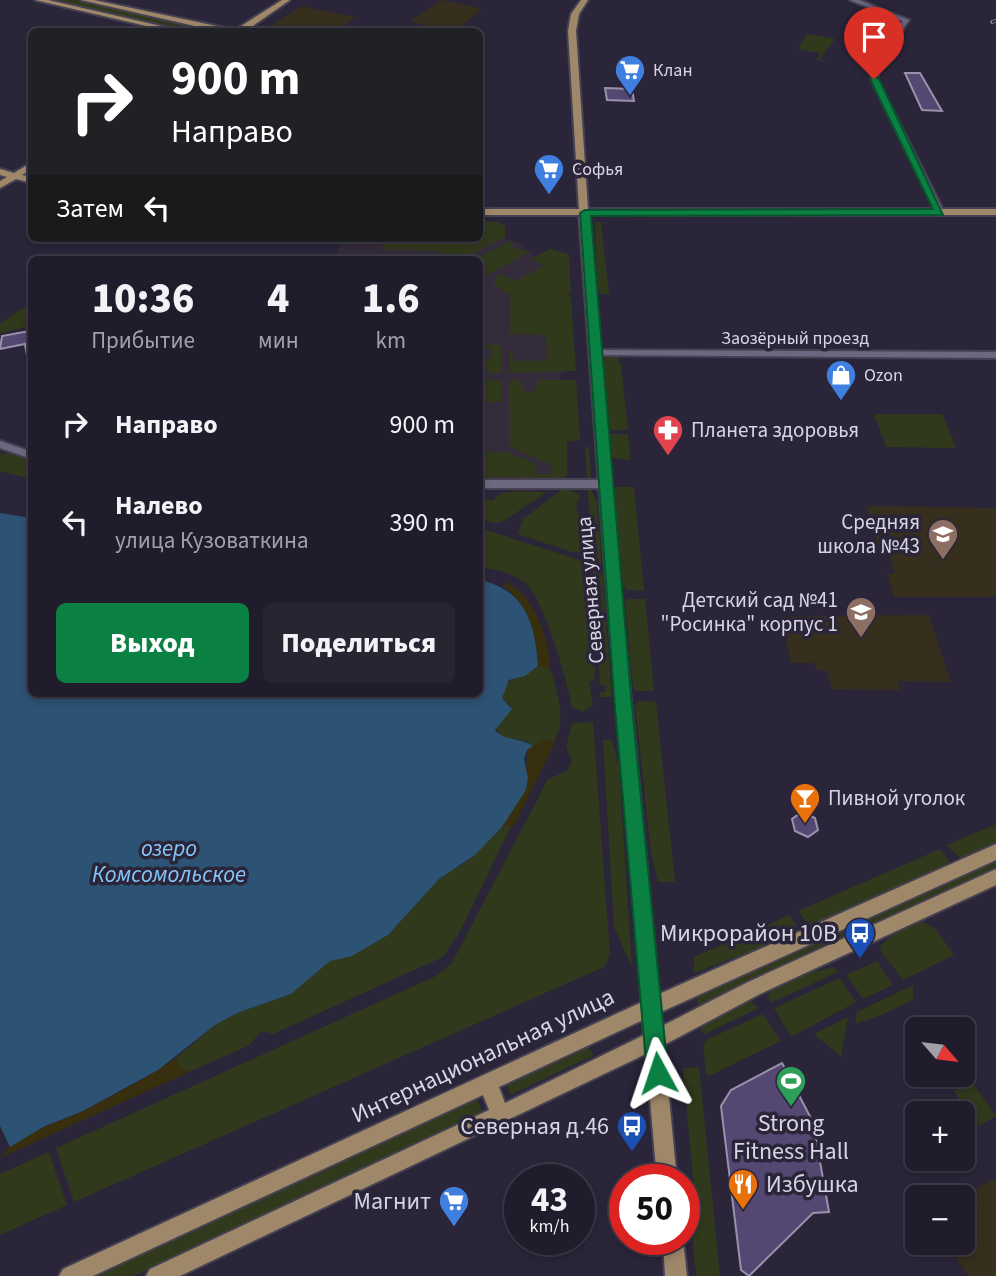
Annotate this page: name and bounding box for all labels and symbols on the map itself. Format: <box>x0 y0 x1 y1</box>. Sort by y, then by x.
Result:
pin <box>844 7 904 79</box>
supermarket icon: Клан <box>613 53 647 97</box>
place label: Клан <box>653 58 693 83</box>
supermarket icon: Софья <box>532 152 566 196</box>
place label: Софья <box>572 157 623 182</box>
street label: Заозёрный проезд <box>721 326 869 351</box>
shop icon: Ozon <box>824 358 858 402</box>
place label: Ozon <box>864 363 903 388</box>
pharmacy icon: Планета здоровья <box>651 413 685 457</box>
place label: Планета здоровья <box>691 415 859 445</box>
place label: Средняя школа №43 <box>817 507 920 561</box>
street label: Северная улица <box>569 515 611 665</box>
school or university icon: Средняя школа №43 <box>926 517 960 561</box>
place label: Детский сад №41 "Росинка" корпус 1 <box>661 585 838 639</box>
school or university icon: Детский сад №41 "Росинка" корпус 1 <box>844 595 878 639</box>
bar icon: Пивной уголок <box>788 781 822 825</box>
place label: Пивной уголок <box>828 783 966 813</box>
water label: озеро Комсомольское <box>92 832 246 891</box>
place label: Микрорайон 10В <box>660 916 837 951</box>
bus stop icon: Микрорайон 10В <box>843 916 877 960</box>
street label: Интернациональная улица <box>346 980 620 1132</box>
north arrow <box>905 1017 975 1087</box>
position arrow <box>621 1036 695 1110</box>
sports icon: Strong Fitness Hall <box>774 1064 808 1108</box>
place label: Strong Fitness Hall <box>733 1106 849 1169</box>
place label: Северная д.46 <box>460 1109 609 1144</box>
bus stop icon: Северная д.46 <box>615 1109 649 1153</box>
speed limit sign: 50 <box>609 1164 700 1255</box>
restaurant icon: Избушка <box>726 1167 760 1211</box>
place label: Избушка <box>766 1167 859 1202</box>
place label: Магнит <box>354 1184 431 1219</box>
supermarket icon: Магнит <box>437 1184 471 1228</box>

